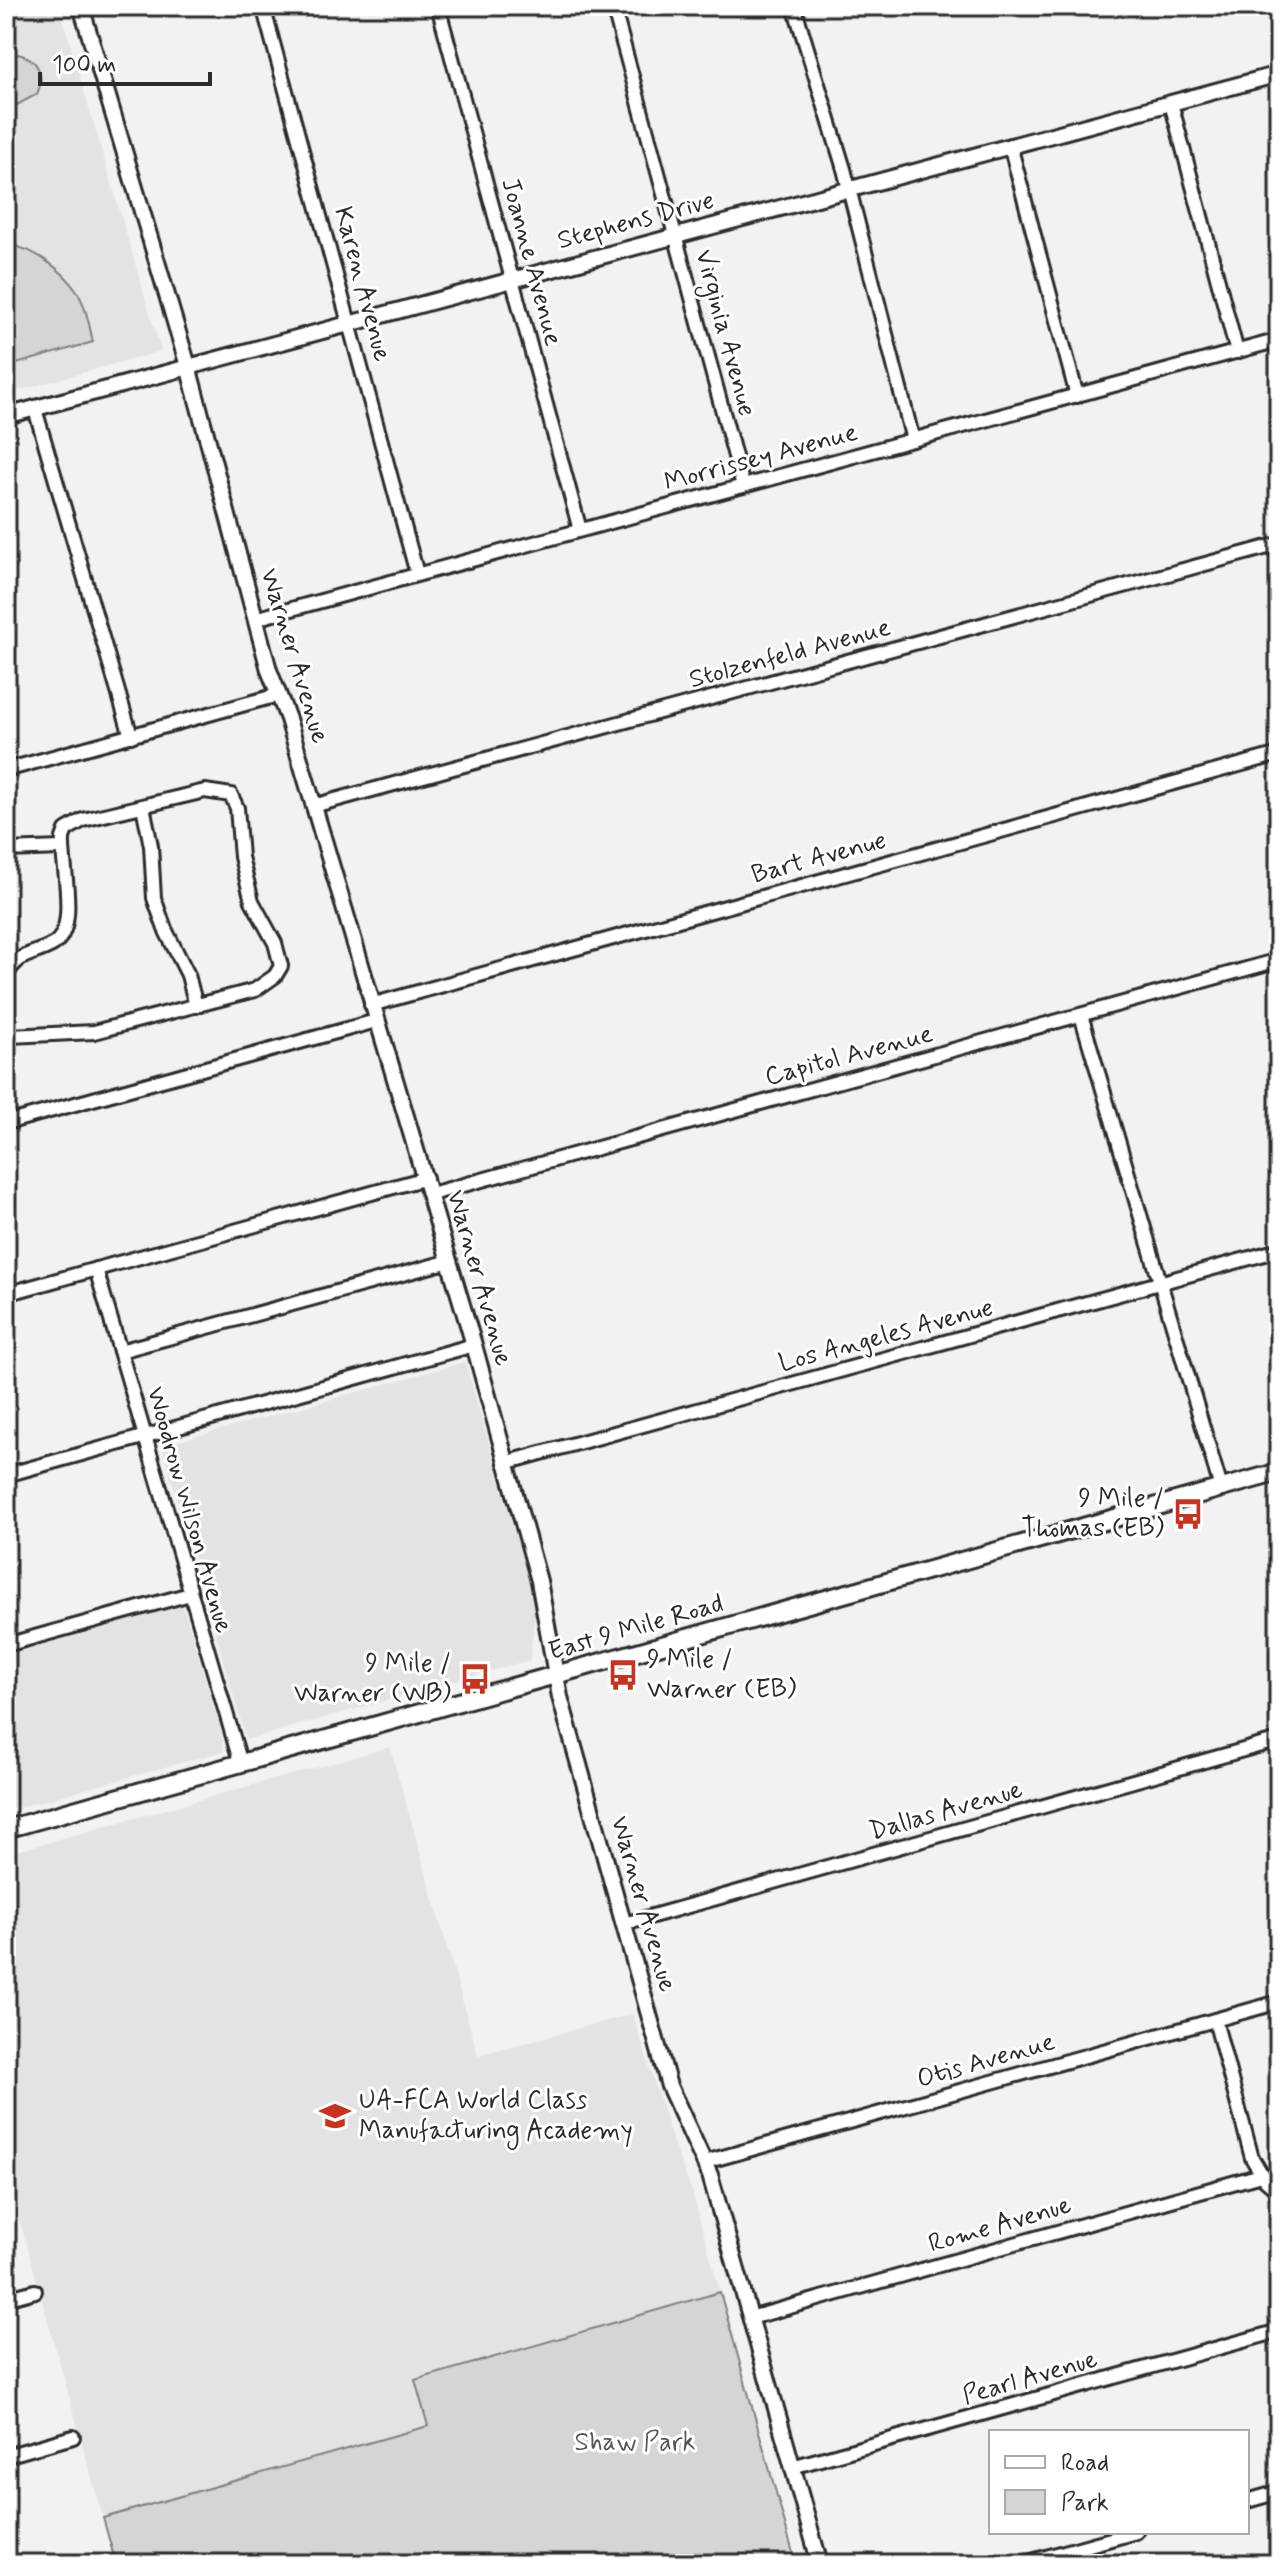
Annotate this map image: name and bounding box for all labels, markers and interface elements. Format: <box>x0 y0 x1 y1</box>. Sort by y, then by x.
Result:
scale bar <box>40 36 210 86</box>
text: 100 m <box>52 50 116 81</box>
street label: Joanne Avenue <box>492 174 570 350</box>
street label: Stephens Drive <box>554 184 718 258</box>
street label: Karen Avenue <box>325 203 399 365</box>
street label: Virginia Avenue <box>684 246 764 421</box>
street label: Morrissey Avenue <box>661 416 862 500</box>
street label: Warner Avenue <box>251 564 337 748</box>
street label: Stolzenfeld Avenue <box>686 611 895 697</box>
street label: Bart Avenue <box>748 824 890 892</box>
street label: Capitol Avenue <box>761 1017 937 1095</box>
street label: Warner Avenue <box>438 1186 520 1370</box>
street label: Los Angeles Avenue <box>775 1291 997 1381</box>
street label: Woodrow Wilson Avenue <box>138 1383 240 1637</box>
place label: 9 Mile / Thomas (EB) <box>1021 1482 1164 1546</box>
bus stop icon: 9 Mile / Thomas (EB) <box>1171 1497 1205 1531</box>
street label: East 9 Mile Road <box>545 1587 727 1669</box>
place label: 9 Mile / Warner (EB) <box>647 1643 796 1707</box>
place label: 9 Mile / Warner (WB) <box>294 1647 451 1711</box>
bus stop icon: 9 Mile / Warner (EB) <box>606 1658 640 1692</box>
bus stop icon: 9 Mile / Warner (WB) <box>458 1662 492 1696</box>
street label: Dallas Avenue <box>865 1773 1027 1849</box>
street label: Warner Avenue <box>602 1812 684 1996</box>
street label: Otis Avenue <box>913 2025 1059 2097</box>
place label: UA-FCA World Class Manufacturing Academy <box>359 2084 633 2150</box>
school or university icon: UA-FCA World Class Manufacturing Academy <box>318 2099 352 2133</box>
street label: Rome Avenue <box>925 2188 1075 2262</box>
street label: Pearl Avenue <box>959 2343 1101 2413</box>
park label: Shaw Park <box>575 2426 696 2460</box>
legend <box>989 2430 1249 2534</box>
text: Road <box>1061 2448 1109 2479</box>
text: Park <box>1061 2488 1109 2519</box>

